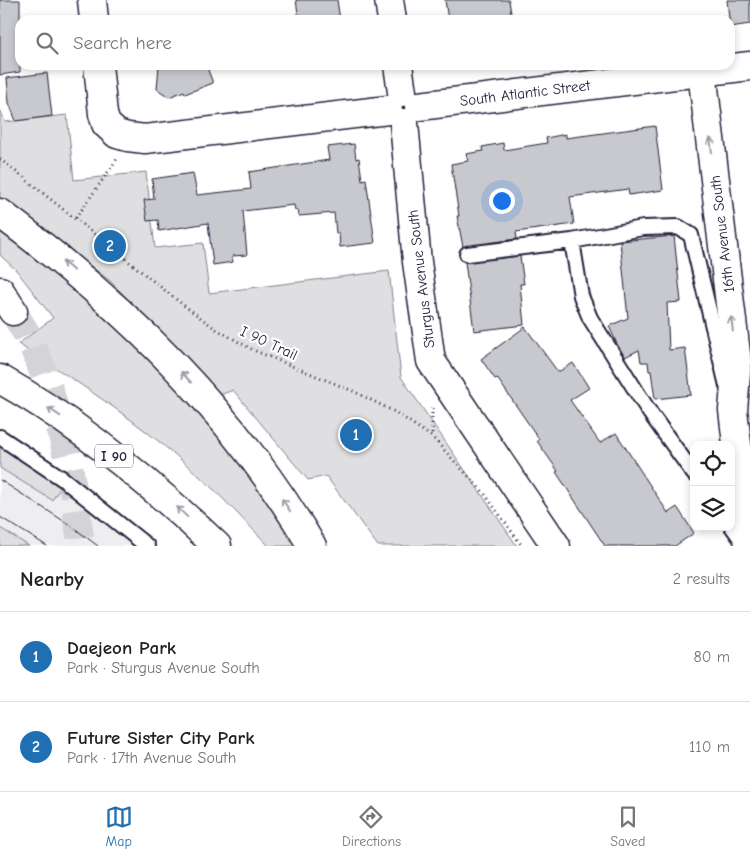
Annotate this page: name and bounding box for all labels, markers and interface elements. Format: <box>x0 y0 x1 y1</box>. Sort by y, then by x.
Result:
search box <box>15 15 735 70</box>
icon: search <box>33 29 61 57</box>
text: Search here <box>73 32 172 54</box>
street label: South Atlantic Street <box>459 76 592 110</box>
one-way arrow <box>706 137 716 153</box>
street label: 16th Avenue South <box>706 174 738 294</box>
your location <box>489 188 515 214</box>
street label: Sturgus Avenue South <box>404 209 438 349</box>
pin: 2 <box>94 227 126 265</box>
one-way arrow <box>61 261 74 272</box>
one-way arrow <box>727 316 737 332</box>
street label: I 90 Trail <box>238 322 300 364</box>
one-way arrow <box>180 371 192 384</box>
one-way arrow <box>47 407 61 417</box>
pin: 1 <box>340 416 372 454</box>
map controls <box>690 441 735 531</box>
button: locate <box>690 441 735 486</box>
road number: I 90 <box>95 444 133 468</box>
button: layers <box>690 486 735 531</box>
one-way arrow <box>281 498 291 512</box>
one-way arrow <box>175 506 188 518</box>
text: Nearby <box>20 567 84 591</box>
text: 2 results <box>673 570 730 588</box>
text: Daejeon Park <box>67 637 176 659</box>
text: 1 <box>33 648 39 666</box>
text: 80 m <box>693 648 730 666</box>
text: Park · Sturgus Avenue South <box>67 659 260 677</box>
text: Future Sister City Park <box>67 727 255 749</box>
text: 2 <box>32 738 40 756</box>
text: 110 m <box>689 738 730 756</box>
text: Park · 17th Avenue South <box>67 749 236 767</box>
tab: Map <box>105 803 133 850</box>
tab: Directions <box>342 803 401 850</box>
tab: Saved <box>610 803 645 850</box>

